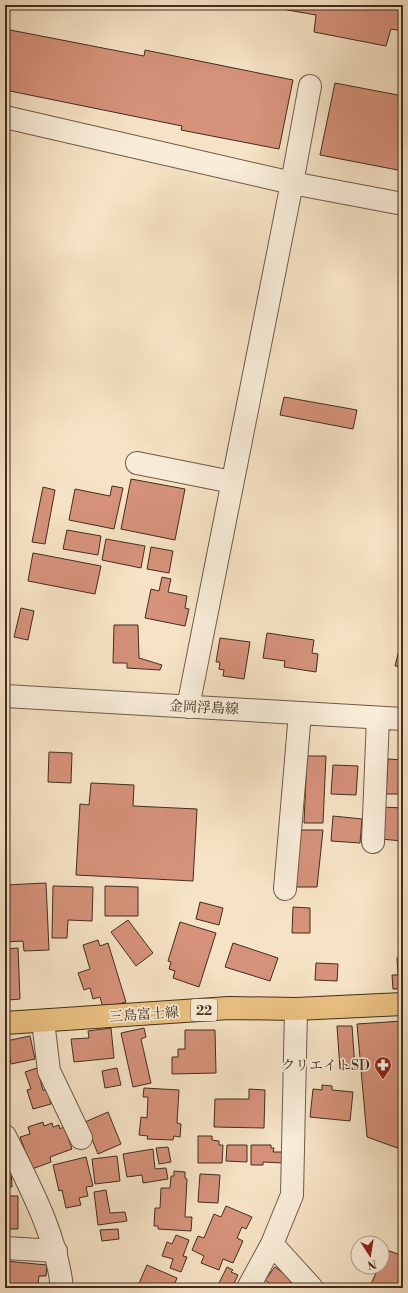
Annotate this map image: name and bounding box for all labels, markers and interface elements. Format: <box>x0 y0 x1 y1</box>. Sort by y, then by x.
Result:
street label: 金岡浮島線 <box>169 697 239 719</box>
road number: 22 <box>191 999 217 1021</box>
street label: 三島富士線 <box>109 1004 180 1026</box>
pharmacy icon: クリエイトSD <box>373 1055 393 1080</box>
place label: クリエイトSD <box>281 1057 370 1075</box>
north arrow <box>350 1235 390 1275</box>
text: N <box>366 1256 378 1272</box>

